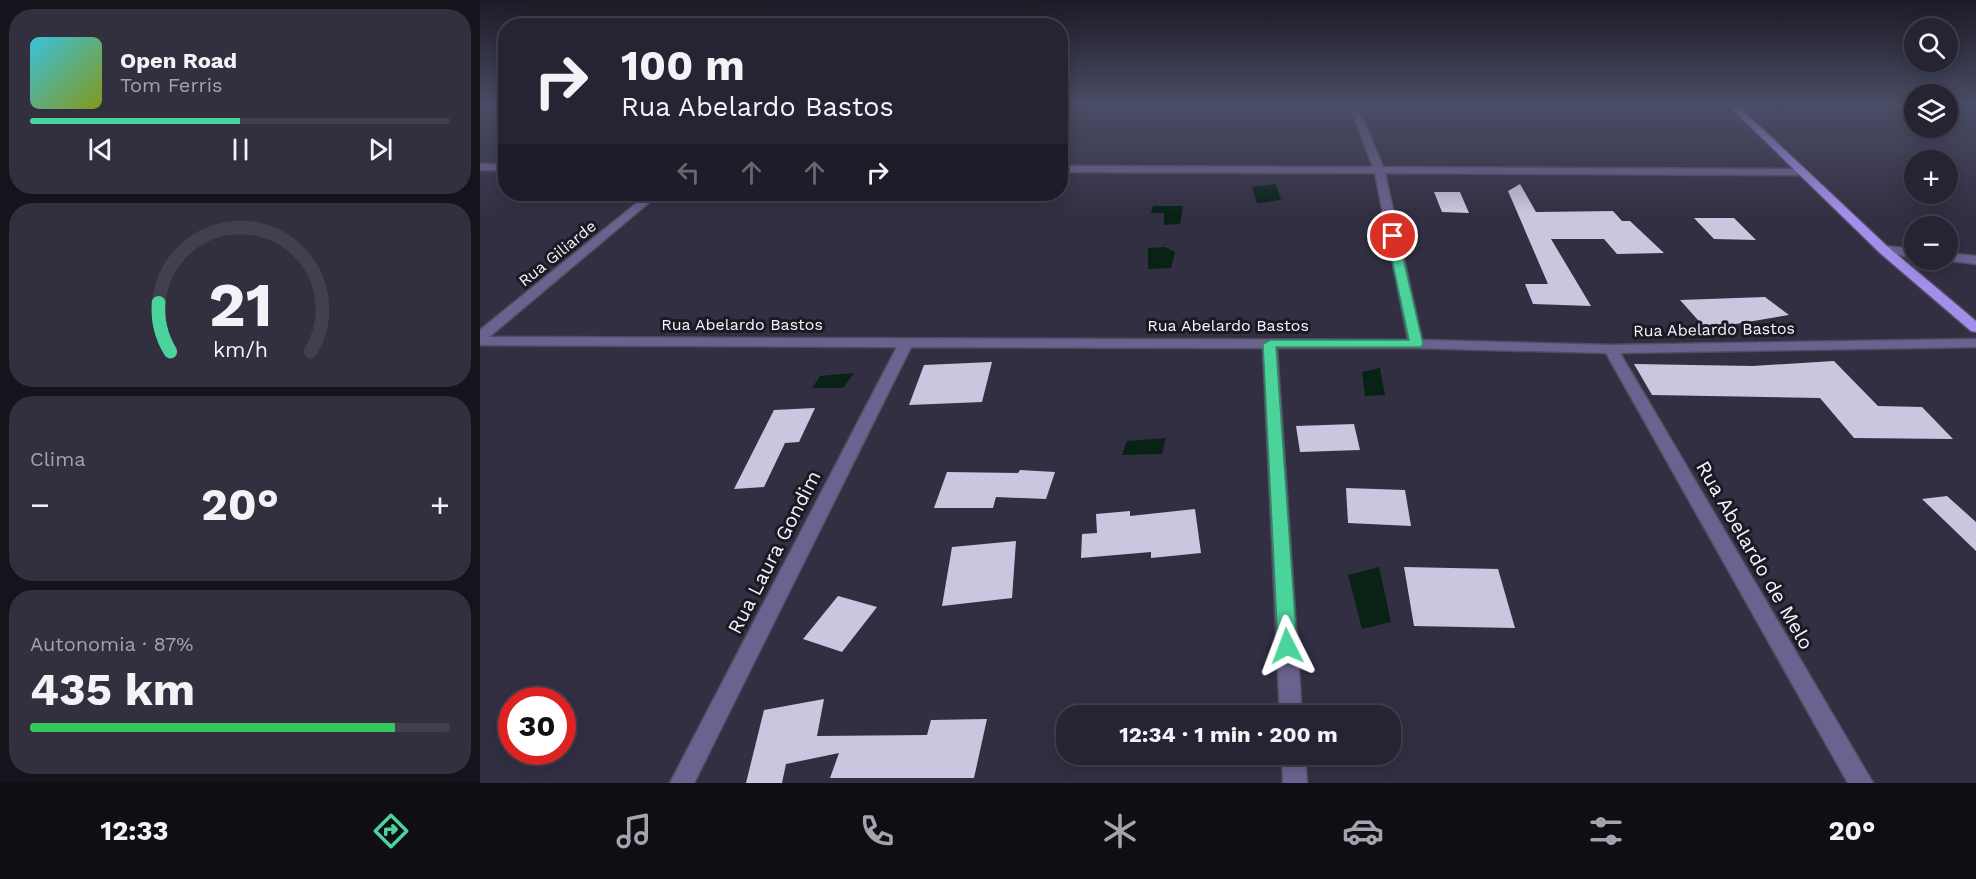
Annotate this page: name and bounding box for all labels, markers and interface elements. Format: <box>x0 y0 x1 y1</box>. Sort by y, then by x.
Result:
map controls <box>1904 18 1958 270</box>
button: search <box>1904 18 1958 72</box>
text: 100 m <box>621 41 745 90</box>
icon: right <box>522 42 600 120</box>
text: Open Road <box>120 48 237 73</box>
text: Tom Ferris <box>120 73 223 97</box>
button: layers <box>1904 84 1958 138</box>
text: Rua Abelardo Bastos <box>621 91 894 123</box>
icon: previous <box>84 133 117 166</box>
icon: pause <box>224 133 257 166</box>
icon: next <box>364 133 397 166</box>
button: + <box>1904 150 1958 204</box>
icon: left <box>672 156 705 189</box>
icon: ahead <box>735 156 768 189</box>
icon: ahead <box>798 156 831 189</box>
icon: right <box>861 156 894 189</box>
pin <box>1367 210 1418 261</box>
street label: Rua Giliarde <box>515 216 600 290</box>
button: − <box>1904 216 1958 270</box>
icon: arrive <box>1376 219 1409 252</box>
text: 21 <box>208 268 272 341</box>
street label: Rua Abelardo Bastos <box>661 315 823 334</box>
street label: Rua Abelardo Bastos <box>1147 316 1309 335</box>
street label: Rua Abelardo Bastos <box>1633 319 1795 340</box>
text: km/h <box>212 337 268 362</box>
text: Clima <box>30 447 86 471</box>
street label: Rua Abelardo de Melo <box>1691 456 1819 654</box>
street label: Rua Laura Gondim <box>722 466 826 638</box>
text: 20° <box>201 478 279 531</box>
text: − <box>30 485 50 524</box>
text: + <box>430 485 450 524</box>
position arrow <box>1255 614 1319 678</box>
text: Autonomia · 87% <box>30 632 193 656</box>
text: 435 km <box>30 663 195 716</box>
speed limit sign: 30 <box>498 687 576 765</box>
text: 12:34 · 1 min · 200 m <box>1119 722 1338 747</box>
icon: directions <box>370 810 412 852</box>
icon: music <box>613 810 655 852</box>
icon: phone <box>856 810 898 852</box>
icon: climate <box>1099 810 1141 852</box>
icon: car <box>1342 810 1384 852</box>
icon: filters <box>1585 810 1627 852</box>
text: 12:33 <box>101 815 168 847</box>
text: 20° <box>1828 815 1875 847</box>

